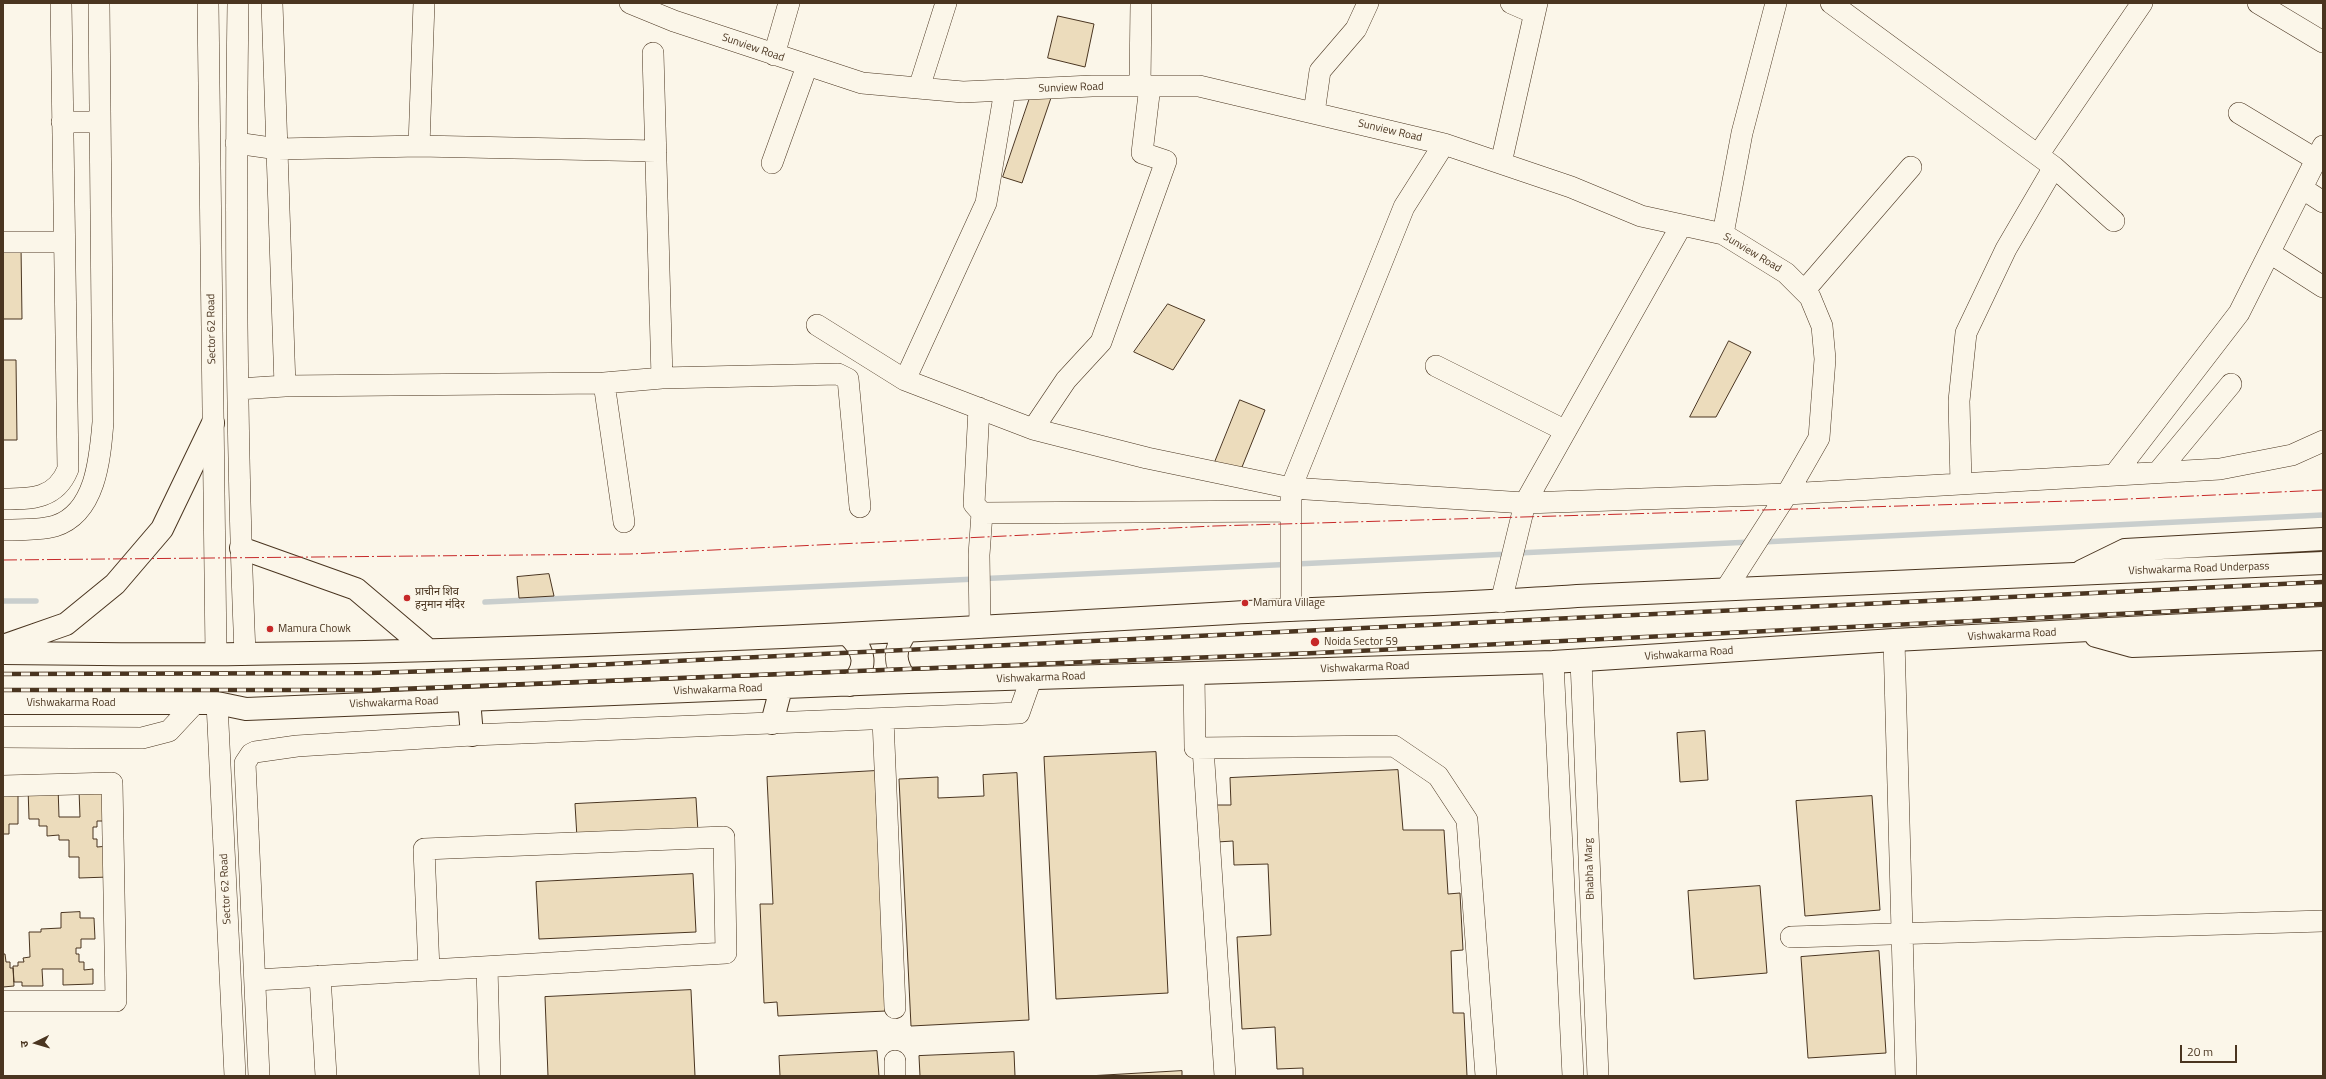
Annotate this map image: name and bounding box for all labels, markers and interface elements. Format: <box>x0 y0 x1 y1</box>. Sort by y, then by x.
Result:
street label: Sunview Road <box>720 31 786 65</box>
street label: Sunview Road <box>1038 80 1104 96</box>
street label: Sunview Road <box>1357 117 1423 145</box>
street label: Sunview Road <box>1721 230 1783 276</box>
street label: Sector 62 Road <box>205 294 219 364</box>
street label: Vishwakarma Road Underpass <box>2128 560 2270 578</box>
place label: प्राचीन शिव हनुमान मंदिर <box>415 585 465 611</box>
marker: प्राचीन शिव हनुमान मंदिर <box>402 593 412 603</box>
place label: Mamura Village <box>1253 596 1325 610</box>
marker: Mamura Village <box>1240 598 1250 608</box>
place label: Mamura Chowk <box>278 622 351 636</box>
marker: Mamura Chowk <box>265 624 275 634</box>
street label: Vishwakarma Road <box>1967 626 2057 644</box>
place label: Noida Sector 59 <box>1324 635 1398 649</box>
marker: Noida Sector 59 <box>1309 636 1321 648</box>
street label: Vishwakarma Road <box>1644 644 1734 664</box>
street label: Vishwakarma Road <box>1320 660 1410 676</box>
street label: Vishwakarma Road <box>996 670 1086 686</box>
street label: Vishwakarma Road <box>673 682 763 698</box>
street label: Vishwakarma Road <box>349 695 439 711</box>
street label: Vishwakarma Road <box>26 696 116 710</box>
street label: Bhabha Marg <box>1582 838 1598 900</box>
street label: Sector 62 Road <box>218 853 234 925</box>
north arrow <box>16 1023 56 1063</box>
scale bar <box>2182 1037 2239 1063</box>
text: उ <box>16 1040 32 1048</box>
text: 20 m <box>2187 1042 2213 1061</box>

